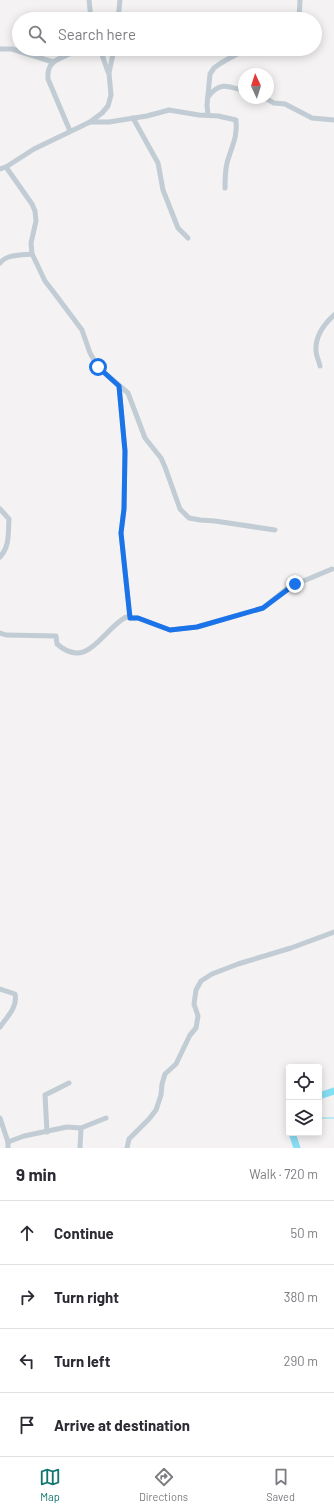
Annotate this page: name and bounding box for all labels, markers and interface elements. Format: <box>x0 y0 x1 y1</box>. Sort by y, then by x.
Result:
search box <box>12 12 322 56</box>
icon: search <box>26 23 48 45</box>
text: Search here <box>58 25 136 43</box>
north arrow <box>238 68 274 104</box>
route start <box>89 358 107 376</box>
route end <box>286 575 304 593</box>
map controls <box>286 1064 322 1136</box>
button: locate <box>286 1064 322 1100</box>
button: layers <box>286 1100 322 1136</box>
text: 9 min <box>16 1164 56 1184</box>
text: Walk · 720 m <box>249 1166 318 1182</box>
icon: ahead <box>16 1222 38 1244</box>
text: Continue <box>54 1224 114 1242</box>
text: 50 m <box>291 1225 318 1241</box>
icon: right <box>16 1286 38 1308</box>
text: Turn right <box>54 1288 119 1306</box>
text: 380 m <box>284 1289 318 1305</box>
icon: left <box>16 1350 38 1372</box>
text: Turn left <box>54 1352 110 1370</box>
text: 290 m <box>284 1353 318 1369</box>
icon: arrive <box>16 1414 38 1436</box>
text: Arrive at destination <box>54 1416 190 1434</box>
tab: Map <box>39 1466 61 1503</box>
tab: Directions <box>139 1466 188 1503</box>
tab: Saved <box>266 1466 295 1503</box>

